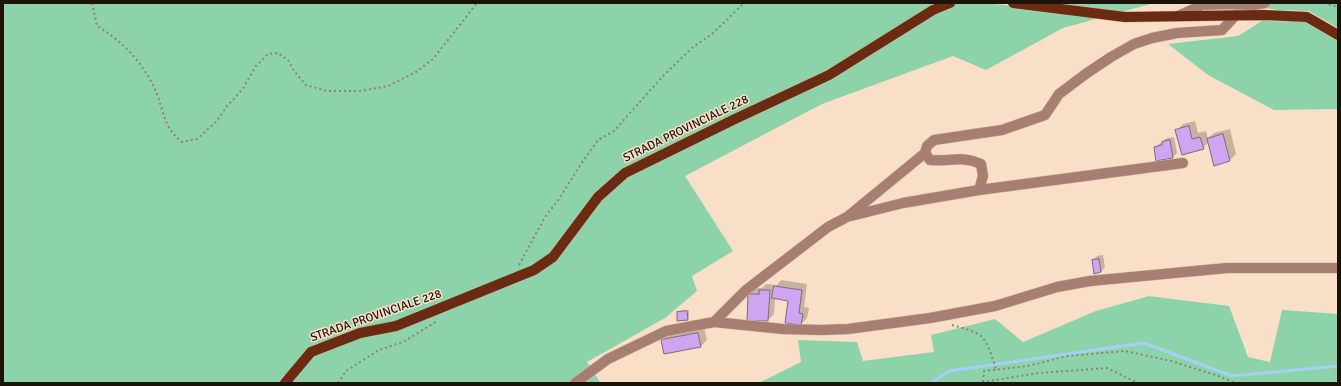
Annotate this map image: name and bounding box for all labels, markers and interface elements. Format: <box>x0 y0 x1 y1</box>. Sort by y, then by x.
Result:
street label: STRADA PROVINCIALE 228 <box>621 92 751 166</box>
street label: STRADA PROVINCIALE 228 <box>309 287 443 345</box>

